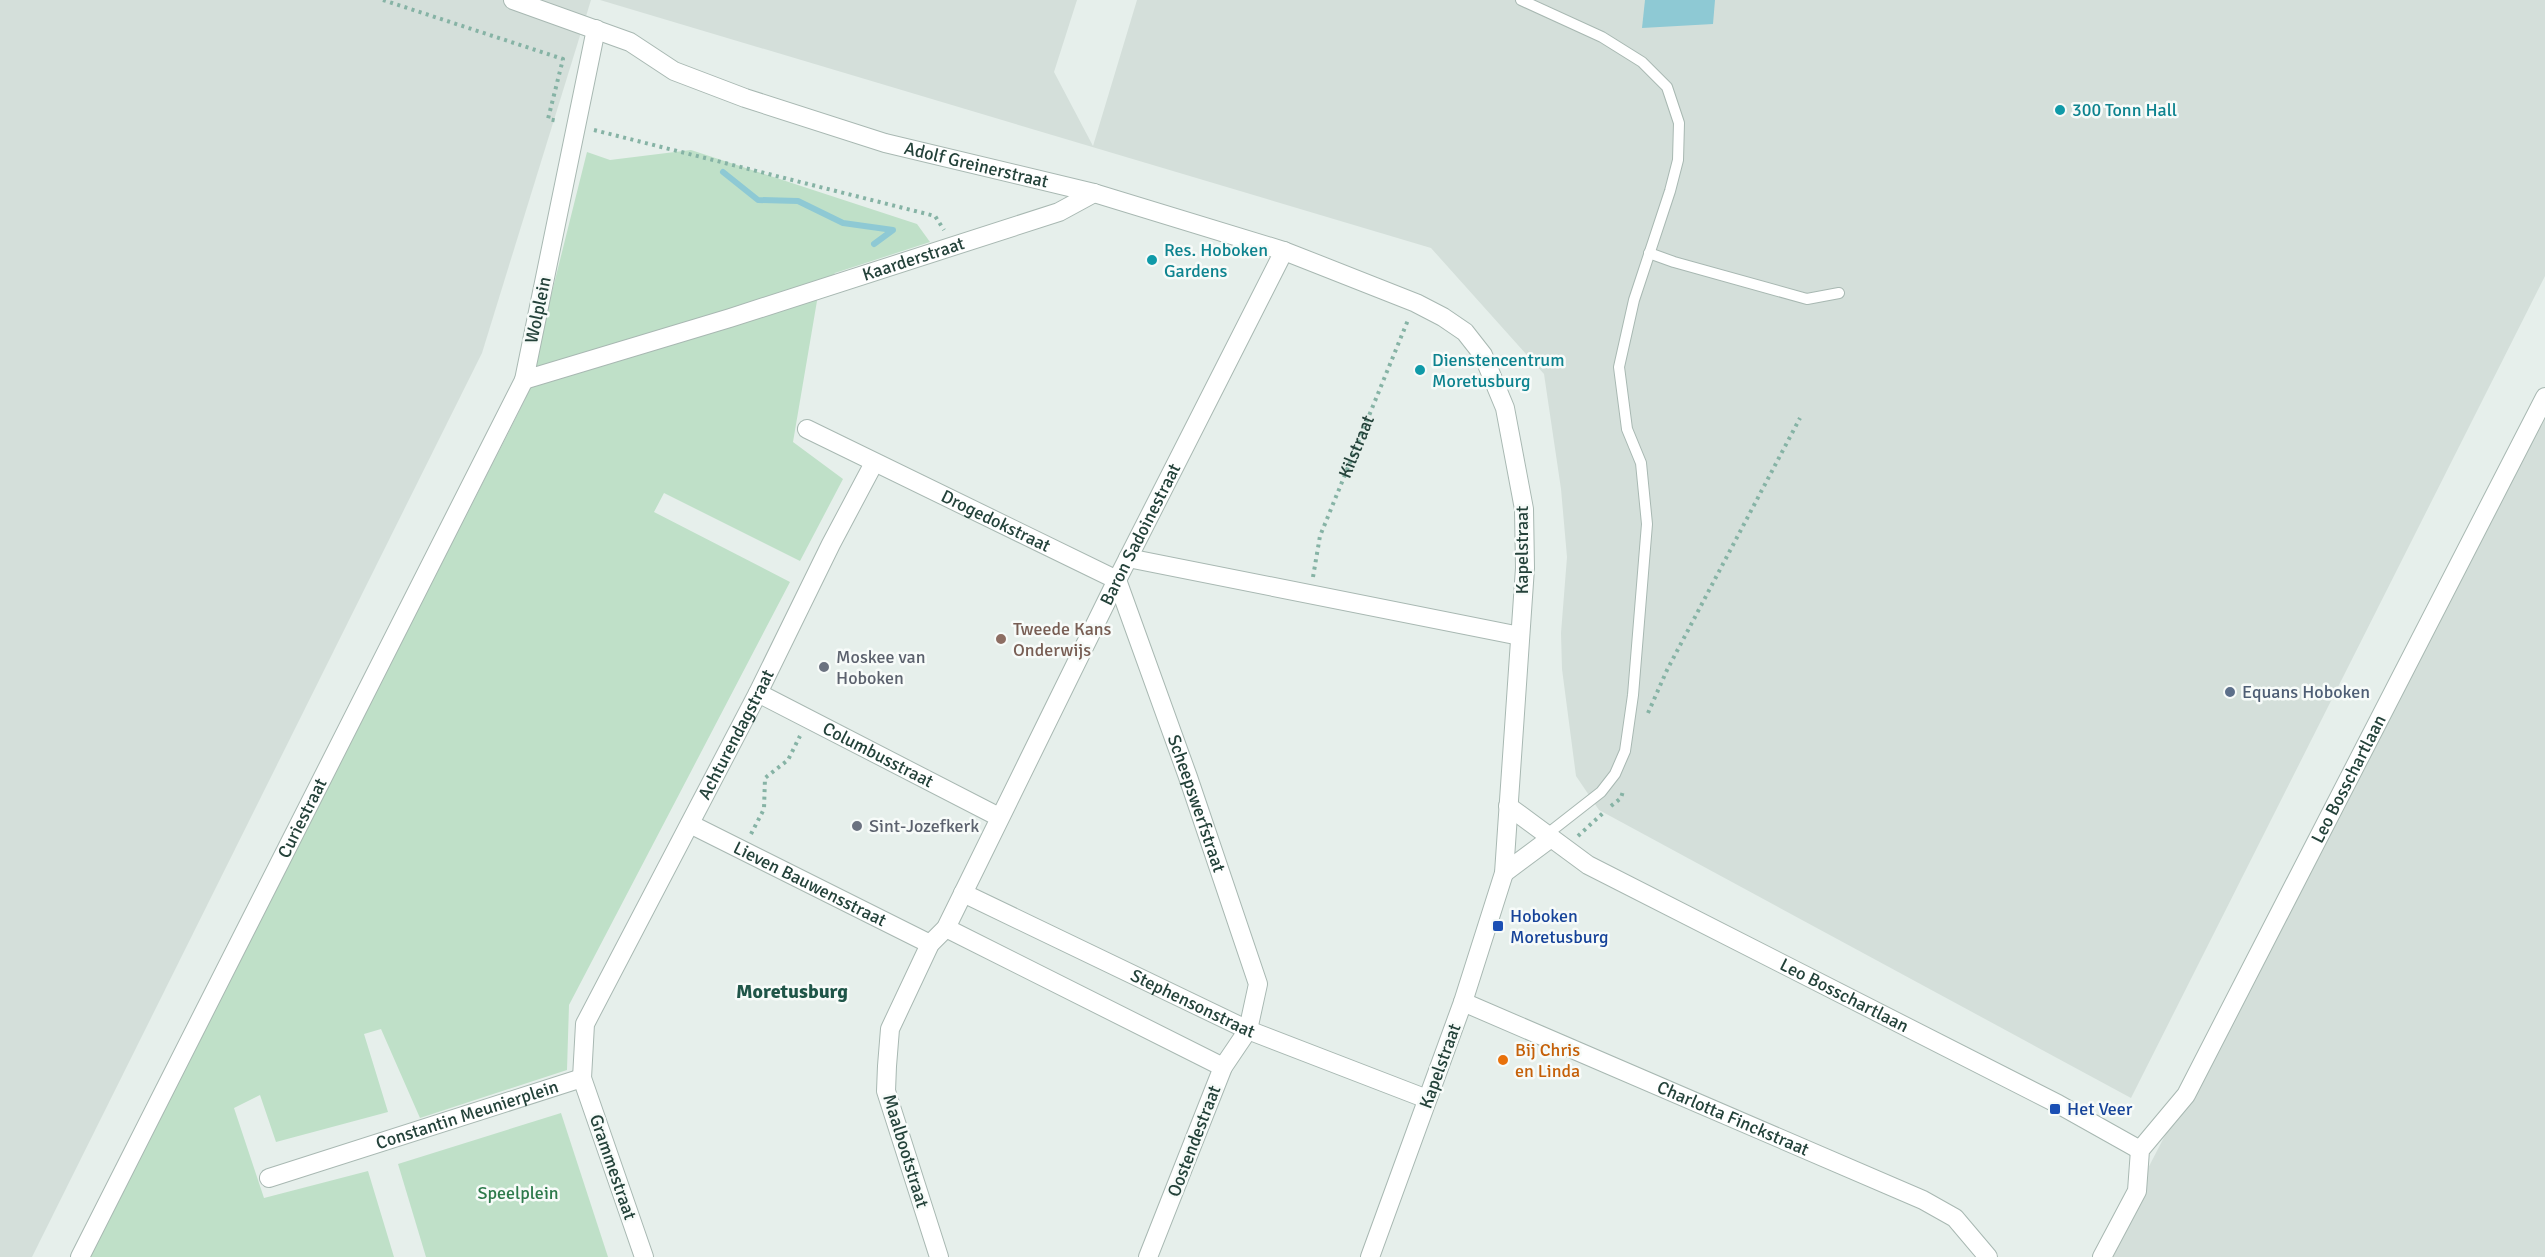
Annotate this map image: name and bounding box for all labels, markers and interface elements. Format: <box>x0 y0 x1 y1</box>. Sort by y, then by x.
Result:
place label: 300 Tonn Hall <box>2072 99 2177 121</box>
marker: 300 Tonn Hall <box>2053 103 2067 117</box>
street label: Adolf Greinerstraat <box>902 137 1051 193</box>
street label: Kaarderstraat <box>860 232 967 286</box>
place label: Res. Hoboken Gardens <box>1164 239 1268 282</box>
marker: Res. Hoboken Gardens <box>1145 253 1159 267</box>
street label: Wolplein <box>520 275 556 345</box>
place label: Dienstencentrum Moretusburg <box>1432 349 1565 392</box>
marker: Dienstencentrum Moretusburg <box>1413 363 1427 377</box>
street label: Kilstraat <box>1334 412 1379 481</box>
street label: Baron Sadoinestraat <box>1095 460 1185 609</box>
street label: Drogedokstraat <box>938 485 1054 557</box>
street label: Kapelstraat <box>1511 506 1533 594</box>
place label: Tweede Kans Onderwijs <box>1013 618 1112 661</box>
marker: Tweede Kans Onderwijs <box>994 632 1008 646</box>
place label: Moskee van Hoboken <box>836 646 926 689</box>
marker: Moskee van Hoboken <box>817 660 831 674</box>
street label: Achturendagstraat <box>693 666 779 803</box>
place label: Equans Hoboken <box>2242 681 2370 703</box>
marker: Equans Hoboken <box>2223 685 2237 699</box>
street label: Leo Bosschartlaan <box>2306 711 2391 847</box>
street label: Columbusstraat <box>819 717 937 792</box>
street label: Scheepswerfstraat <box>1163 732 1230 875</box>
street label: Curiestraat <box>273 774 332 862</box>
place label: Sint-Jozefkerk <box>869 815 979 837</box>
marker: Sint-Jozefkerk <box>850 819 864 833</box>
street label: Lieven Bauwensstraat <box>730 837 890 931</box>
place label: Hoboken Moretusburg <box>1510 905 1609 948</box>
marker: Hoboken Moretusburg <box>1491 919 1505 933</box>
street label: Leo Bosschartlaan <box>1776 953 1912 1037</box>
street label: Stephensonstraat <box>1127 964 1258 1043</box>
district label: Moretusburg <box>736 979 848 1004</box>
street label: Kapelstraat <box>1414 1021 1466 1111</box>
place label: Bij Chris en Linda <box>1515 1039 1580 1082</box>
marker: Bij Chris en Linda <box>1496 1053 1510 1067</box>
street label: Constantin Meunierplein <box>373 1075 561 1154</box>
street label: Charlotta Finckstraat <box>1654 1076 1812 1161</box>
street label: Oostendestraat <box>1163 1082 1225 1200</box>
street label: Maalbootstraat <box>878 1092 934 1210</box>
place label: Het Veer <box>2067 1098 2133 1120</box>
marker: Het Veer <box>2048 1102 2062 1116</box>
street label: Grammestraat <box>585 1111 641 1223</box>
park label: Speelplein <box>477 1182 559 1204</box>

